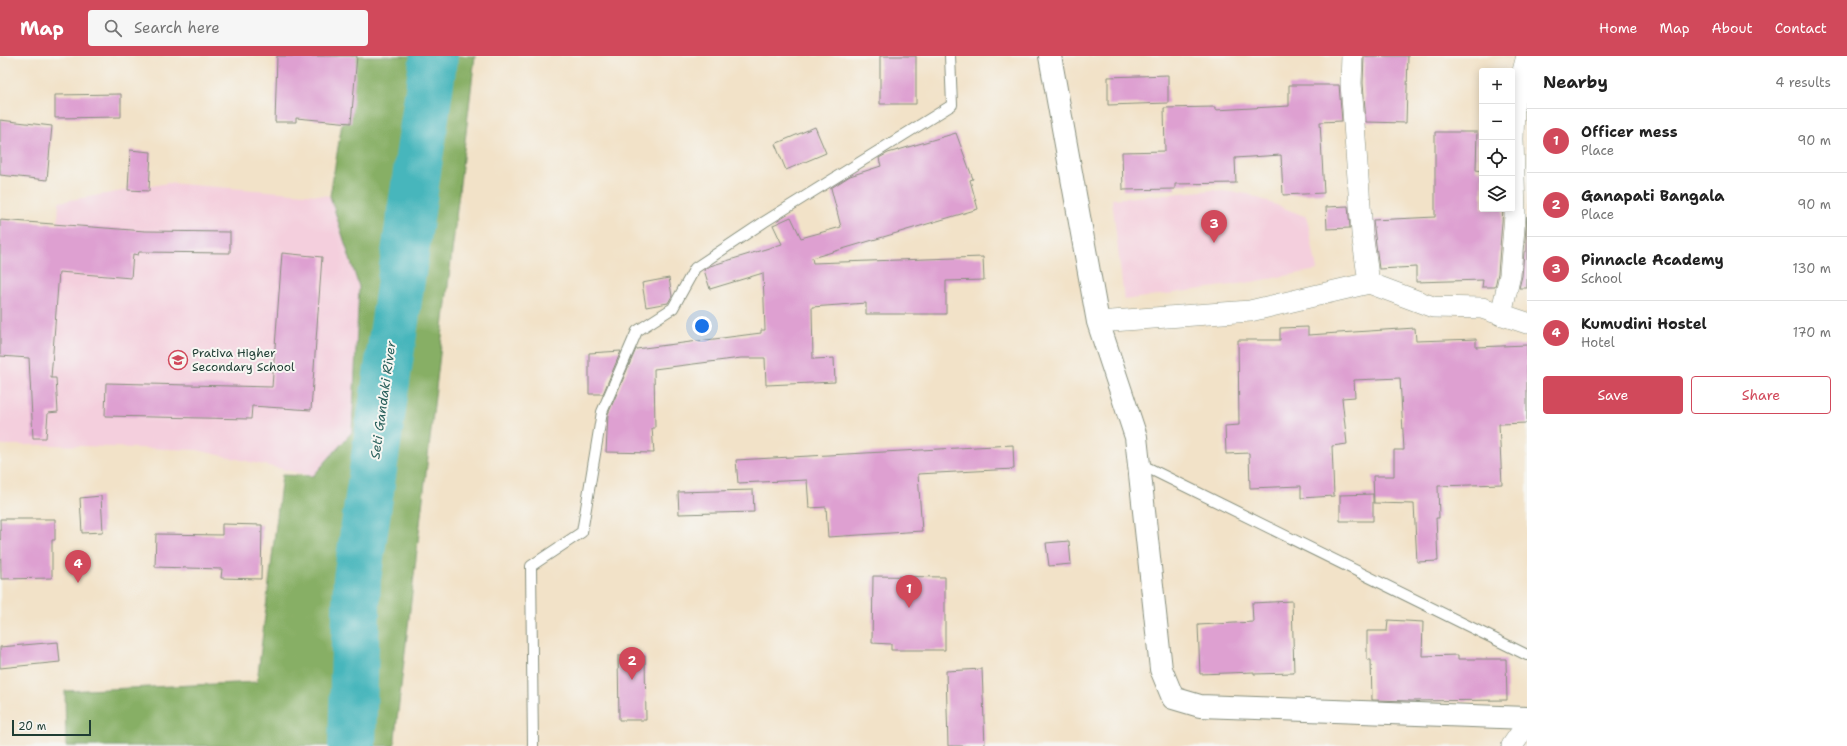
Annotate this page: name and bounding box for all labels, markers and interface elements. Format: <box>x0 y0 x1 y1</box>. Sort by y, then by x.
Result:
search box <box>88 10 368 46</box>
text: Map <box>20 16 64 41</box>
icon: search <box>102 17 124 39</box>
text: Search here <box>134 18 220 38</box>
text: Home <box>1599 19 1638 37</box>
text: Map <box>1660 19 1690 37</box>
text: About <box>1712 19 1753 37</box>
text: Contact <box>1775 19 1827 37</box>
map controls <box>1479 68 1515 212</box>
button: + <box>1479 68 1515 104</box>
text: Nearby <box>1543 71 1608 93</box>
text: 4 results <box>1775 74 1831 91</box>
button: − <box>1479 104 1515 140</box>
text: Officer mess <box>1581 122 1678 142</box>
text: 1 <box>1553 132 1559 149</box>
text: 90 m <box>1797 132 1831 149</box>
button: locate <box>1479 140 1515 176</box>
text: Place <box>1581 142 1614 159</box>
button: layers <box>1479 176 1515 212</box>
text: Ganapati Bangala <box>1581 186 1725 206</box>
text: 2 <box>1551 196 1561 213</box>
text: 90 m <box>1797 196 1831 213</box>
text: Place <box>1581 206 1614 223</box>
pin: 3 <box>1201 210 1227 243</box>
text: Pinnacle Academy <box>1581 250 1724 270</box>
text: 3 <box>1551 260 1561 277</box>
text: 130 m <box>1793 260 1831 277</box>
text: School <box>1581 270 1622 287</box>
text: Kumudini Hostel <box>1581 314 1707 334</box>
your location <box>692 316 712 336</box>
text: 4 <box>1551 324 1561 341</box>
text: 170 m <box>1793 324 1831 341</box>
text: Hotel <box>1581 334 1615 351</box>
water label: Seti Gandaki River <box>366 339 400 460</box>
place label: Prativa Higher Secondary School <box>192 345 295 375</box>
school or university icon: Prativa Higher Secondary School <box>167 349 189 371</box>
button: Save <box>1543 376 1683 414</box>
button: Share <box>1691 376 1831 414</box>
pin: 4 <box>65 550 91 583</box>
pin: 1 <box>896 575 922 608</box>
pin: 2 <box>619 647 645 680</box>
scale bar <box>12 718 91 737</box>
text: 20 m <box>18 719 46 734</box>

